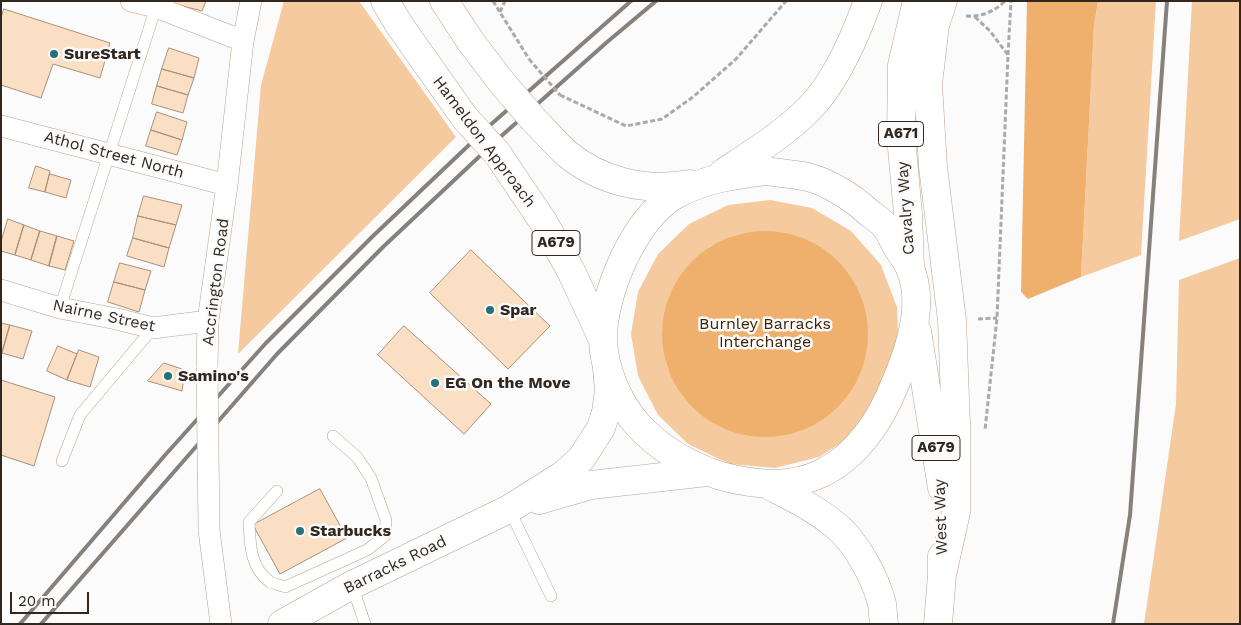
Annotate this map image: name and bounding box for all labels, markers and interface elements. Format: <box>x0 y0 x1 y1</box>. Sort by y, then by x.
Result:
place label: SureStart <box>64 44 141 64</box>
marker: SureStart <box>48 48 60 60</box>
street label: Hameldon Approach <box>428 73 540 211</box>
road number: A671 <box>878 122 924 146</box>
street label: Athol Street North <box>42 127 186 183</box>
street label: Cavalry Way <box>893 161 919 255</box>
street label: Accrington Road <box>199 217 233 347</box>
road number: A679 <box>532 230 580 256</box>
street label: Nairne Street <box>51 296 157 336</box>
place label: Spar <box>500 300 536 320</box>
marker: Spar <box>484 304 496 316</box>
park label: Burnley Barracks Interchange <box>699 314 831 352</box>
place label: Samino's <box>178 366 249 386</box>
marker: Samino's <box>162 370 174 382</box>
place label: EG On the Move <box>445 373 570 393</box>
marker: EG On the Move <box>429 377 441 389</box>
road number: A679 <box>912 436 960 460</box>
street label: West Way <box>930 479 952 555</box>
place label: Starbucks <box>310 521 391 541</box>
marker: Starbucks <box>294 525 306 537</box>
street label: Barracks Road <box>340 532 450 598</box>
scale bar <box>12 582 91 614</box>
text: 20 m <box>18 592 56 610</box>

